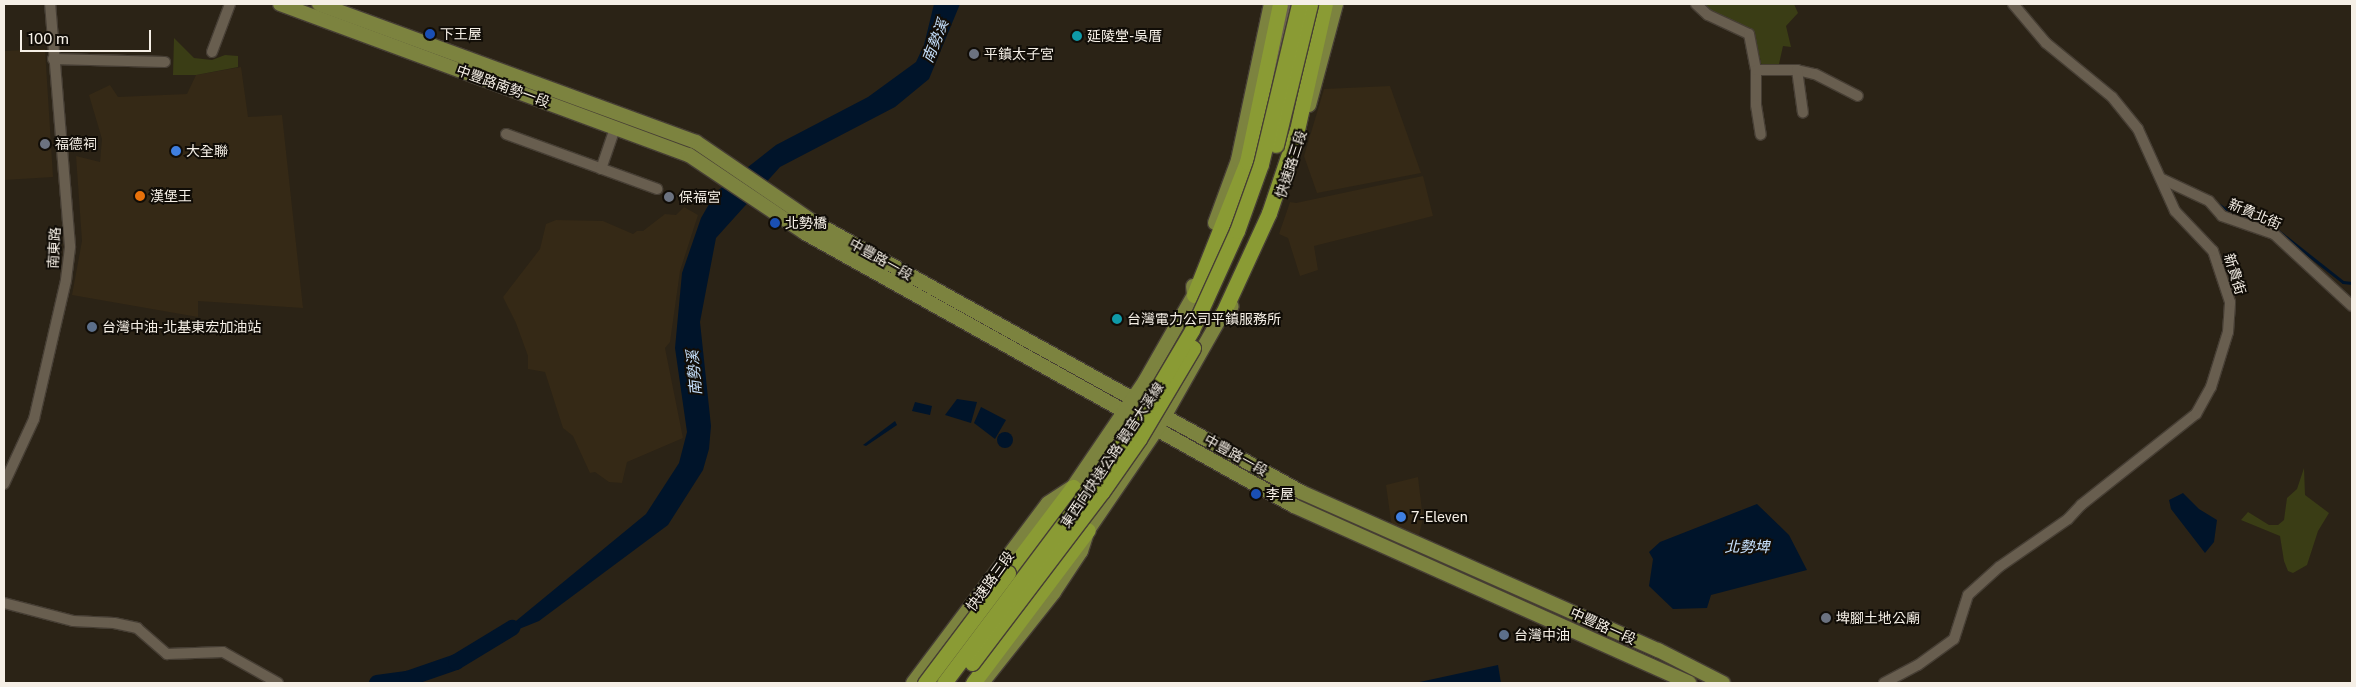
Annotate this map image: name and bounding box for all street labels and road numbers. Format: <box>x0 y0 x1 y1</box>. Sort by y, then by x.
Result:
street label: 中豐路南勢一段 <box>454 61 552 111</box>
street label: 快速路三段 <box>1272 128 1310 200</box>
street label: 新貴北街 <box>2226 195 2284 233</box>
street label: 南東路 <box>45 227 63 269</box>
street label: 中豐路一段 <box>846 235 916 283</box>
street label: 新貴街 <box>2221 251 2249 297</box>
street label: 東西向快速公路 觀音大溪線 <box>1057 379 1167 531</box>
street label: 中豐路一段 <box>1201 431 1271 479</box>
street label: 快速路三段 <box>963 548 1017 614</box>
street label: 中豐路一段 <box>1568 604 1638 648</box>

